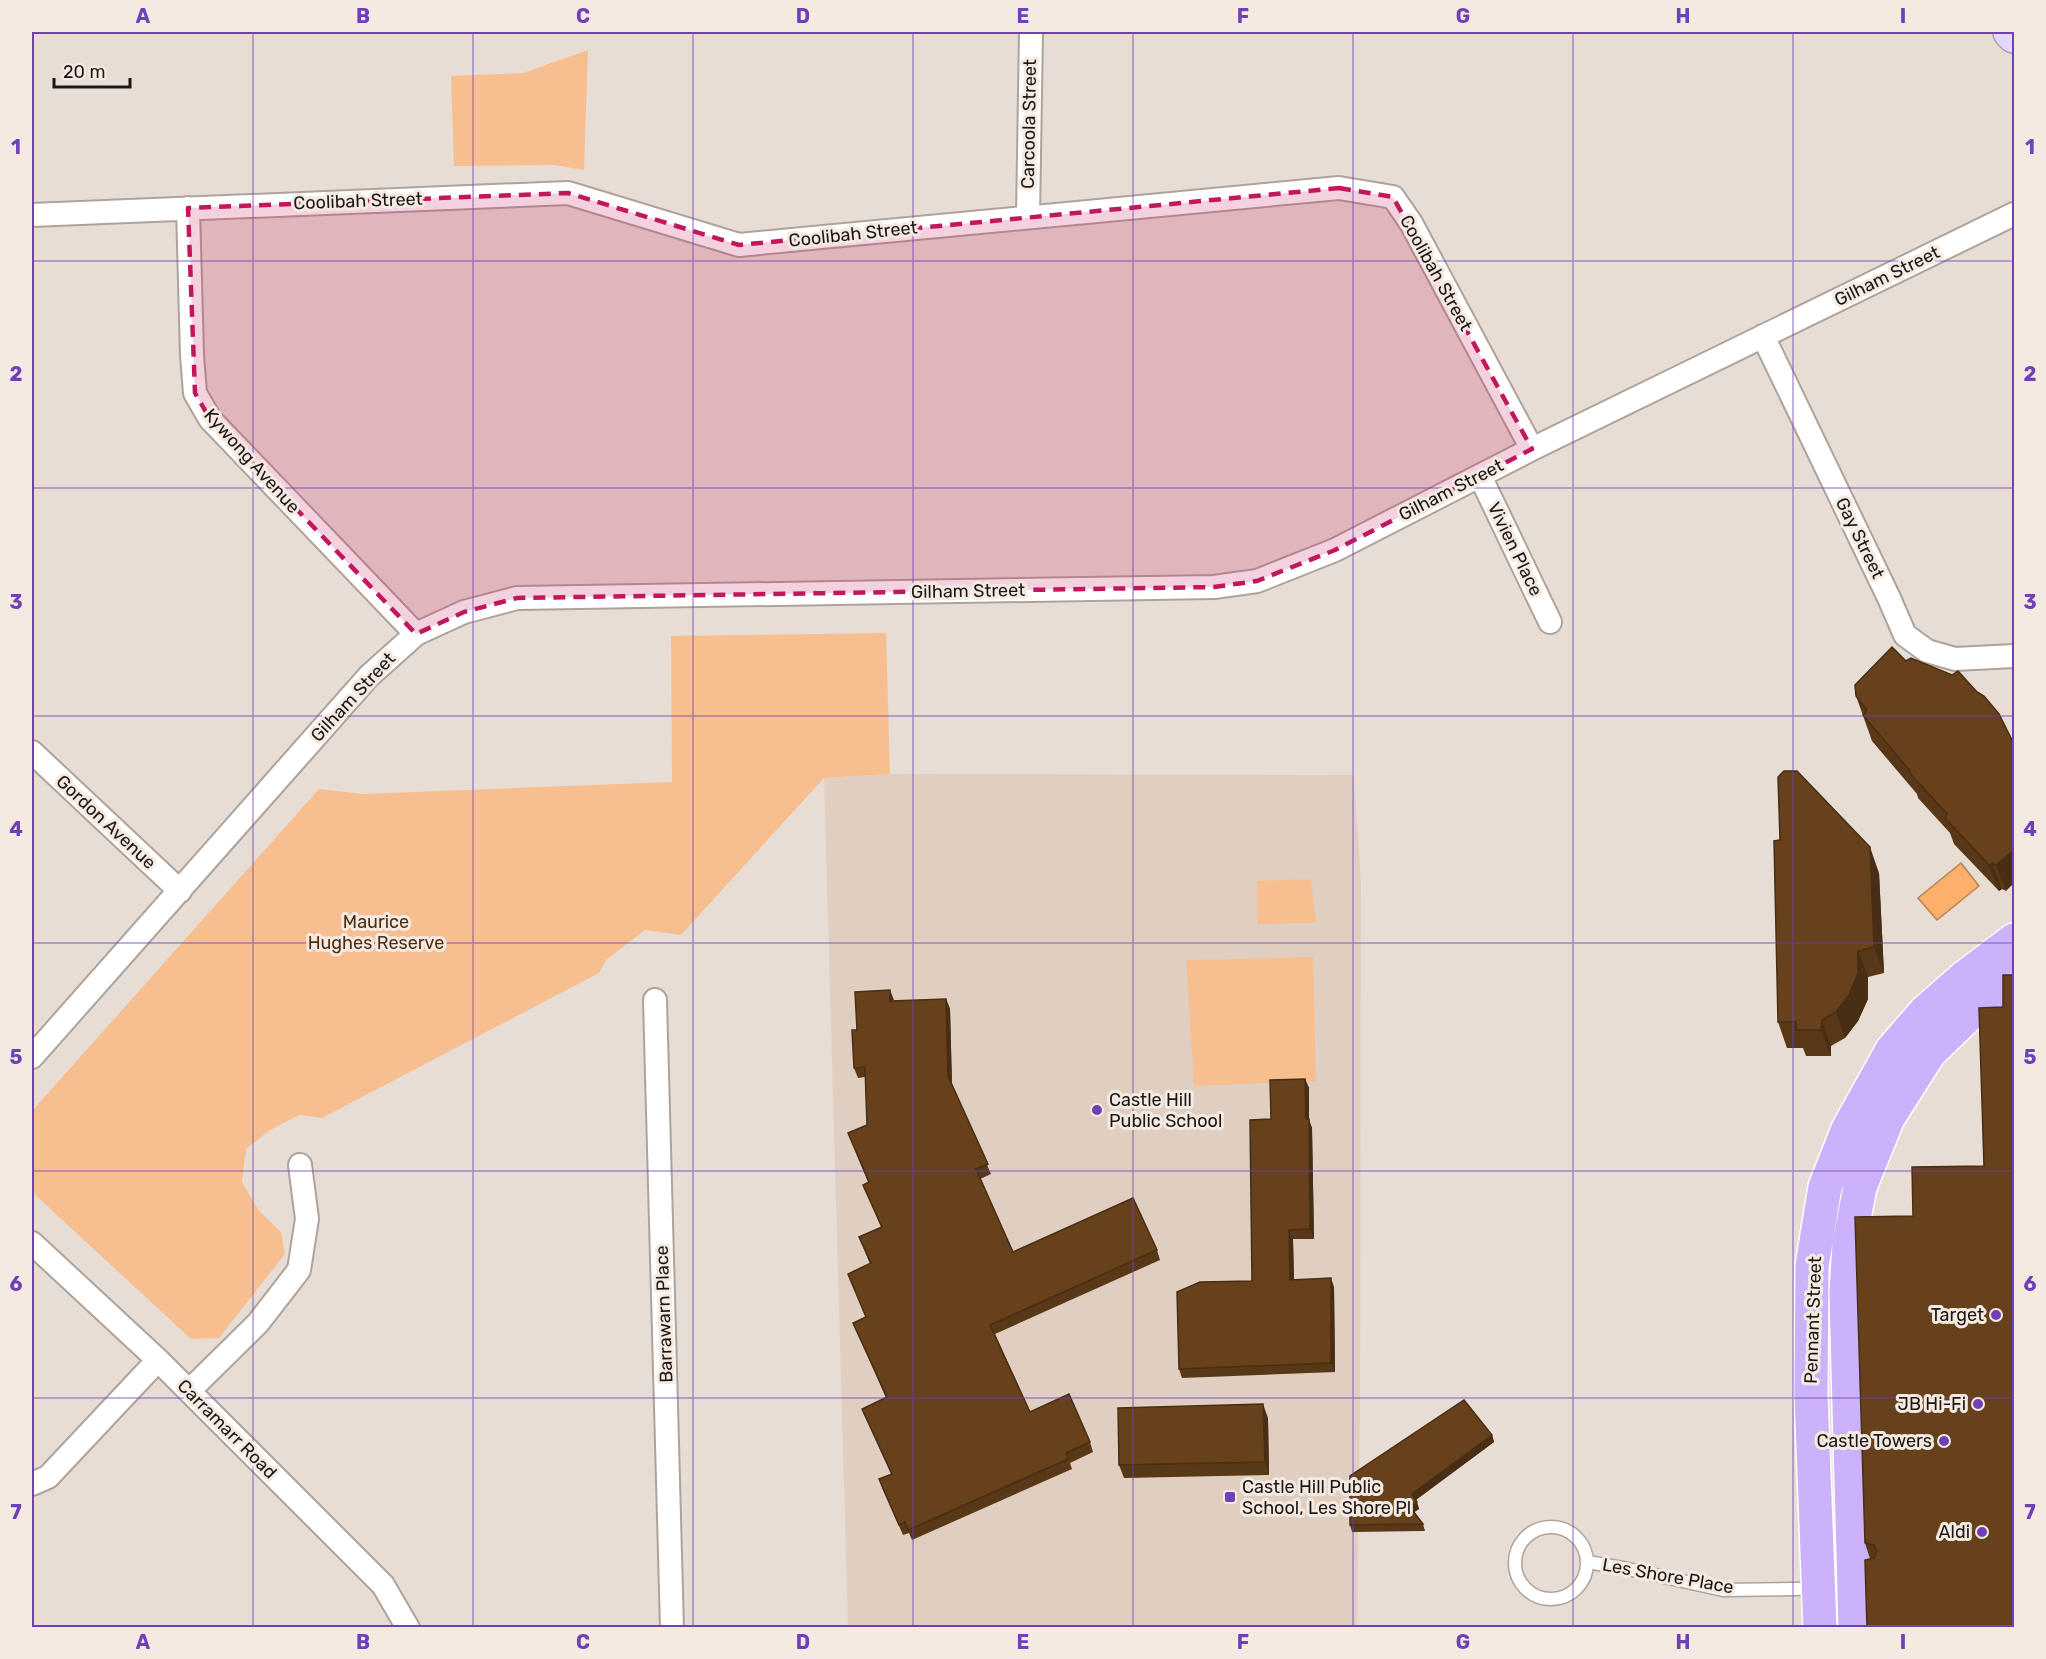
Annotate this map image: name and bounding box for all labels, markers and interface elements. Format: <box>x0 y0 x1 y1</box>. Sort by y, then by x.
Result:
text: A <box>136 4 151 28</box>
text: B <box>356 4 370 28</box>
text: C <box>576 4 590 28</box>
text: D <box>796 4 810 28</box>
text: E <box>1017 4 1029 28</box>
text: F <box>1237 4 1249 28</box>
text: G <box>1456 4 1470 28</box>
text: H <box>1676 4 1690 28</box>
text: I <box>1900 4 1906 28</box>
scale bar <box>54 51 130 89</box>
street label: Carcoola Street <box>1017 59 1041 189</box>
text: 20 m <box>63 61 105 83</box>
text: 1 <box>11 135 21 159</box>
text: 1 <box>2025 135 2035 159</box>
street label: Coolibah Street <box>293 188 423 214</box>
street label: Coolibah Street <box>1395 211 1477 335</box>
street label: Coolibah Street <box>787 216 919 252</box>
street label: Gilham Street <box>1831 241 1943 311</box>
text: 2 <box>10 362 23 386</box>
text: 2 <box>2024 362 2037 386</box>
street label: Kywong Avenue <box>199 404 305 518</box>
street label: Gilham Street <box>1395 454 1507 526</box>
street label: Gay Street <box>1831 494 1889 582</box>
street label: Vivien Place <box>1483 498 1547 600</box>
street label: Gilham Street <box>911 579 1025 603</box>
text: 3 <box>9 590 23 614</box>
text: 3 <box>2023 590 2037 614</box>
street label: Gilham Street <box>306 648 400 746</box>
street label: Gordon Avenue <box>52 770 160 874</box>
text: 4 <box>9 817 23 841</box>
text: 4 <box>2023 817 2037 841</box>
park label: Maurice Hughes Reserve <box>308 911 444 954</box>
text: 5 <box>10 1045 23 1069</box>
text: 5 <box>2024 1045 2037 1069</box>
place label: Castle Hill Public School <box>1109 1089 1222 1132</box>
marker: Castle Hill Public School <box>1090 1103 1104 1117</box>
street label: Barrawarn Place <box>651 1245 677 1383</box>
street label: Pennant Street <box>1800 1256 1826 1384</box>
text: 6 <box>9 1272 23 1296</box>
text: 6 <box>2023 1272 2037 1296</box>
place label: Target <box>1931 1304 1984 1326</box>
marker: Target <box>1989 1308 2003 1322</box>
street label: Carramarr Road <box>173 1375 281 1483</box>
place label: JB Hi-Fi <box>1897 1393 1966 1415</box>
marker: JB Hi-Fi <box>1971 1397 1985 1411</box>
place label: Castle Towers <box>1816 1430 1932 1452</box>
marker: Castle Towers <box>1937 1434 1951 1448</box>
place label: Castle Hill Public School, Les Shore Pl <box>1242 1476 1411 1519</box>
marker: Castle Hill Public School, Les Shore Pl <box>1223 1490 1237 1504</box>
text: 7 <box>10 1500 22 1524</box>
text: 7 <box>2024 1500 2036 1524</box>
place label: Aldi <box>1939 1521 1970 1543</box>
marker: Aldi <box>1975 1525 1989 1539</box>
street label: Les Shore Place <box>1601 1554 1735 1598</box>
text: A <box>136 1630 151 1654</box>
text: B <box>356 1630 370 1654</box>
text: C <box>576 1630 590 1654</box>
text: D <box>796 1630 810 1654</box>
text: E <box>1017 1630 1029 1654</box>
text: F <box>1237 1630 1249 1654</box>
text: G <box>1456 1630 1470 1654</box>
text: H <box>1676 1630 1690 1654</box>
text: I <box>1900 1630 1906 1654</box>

